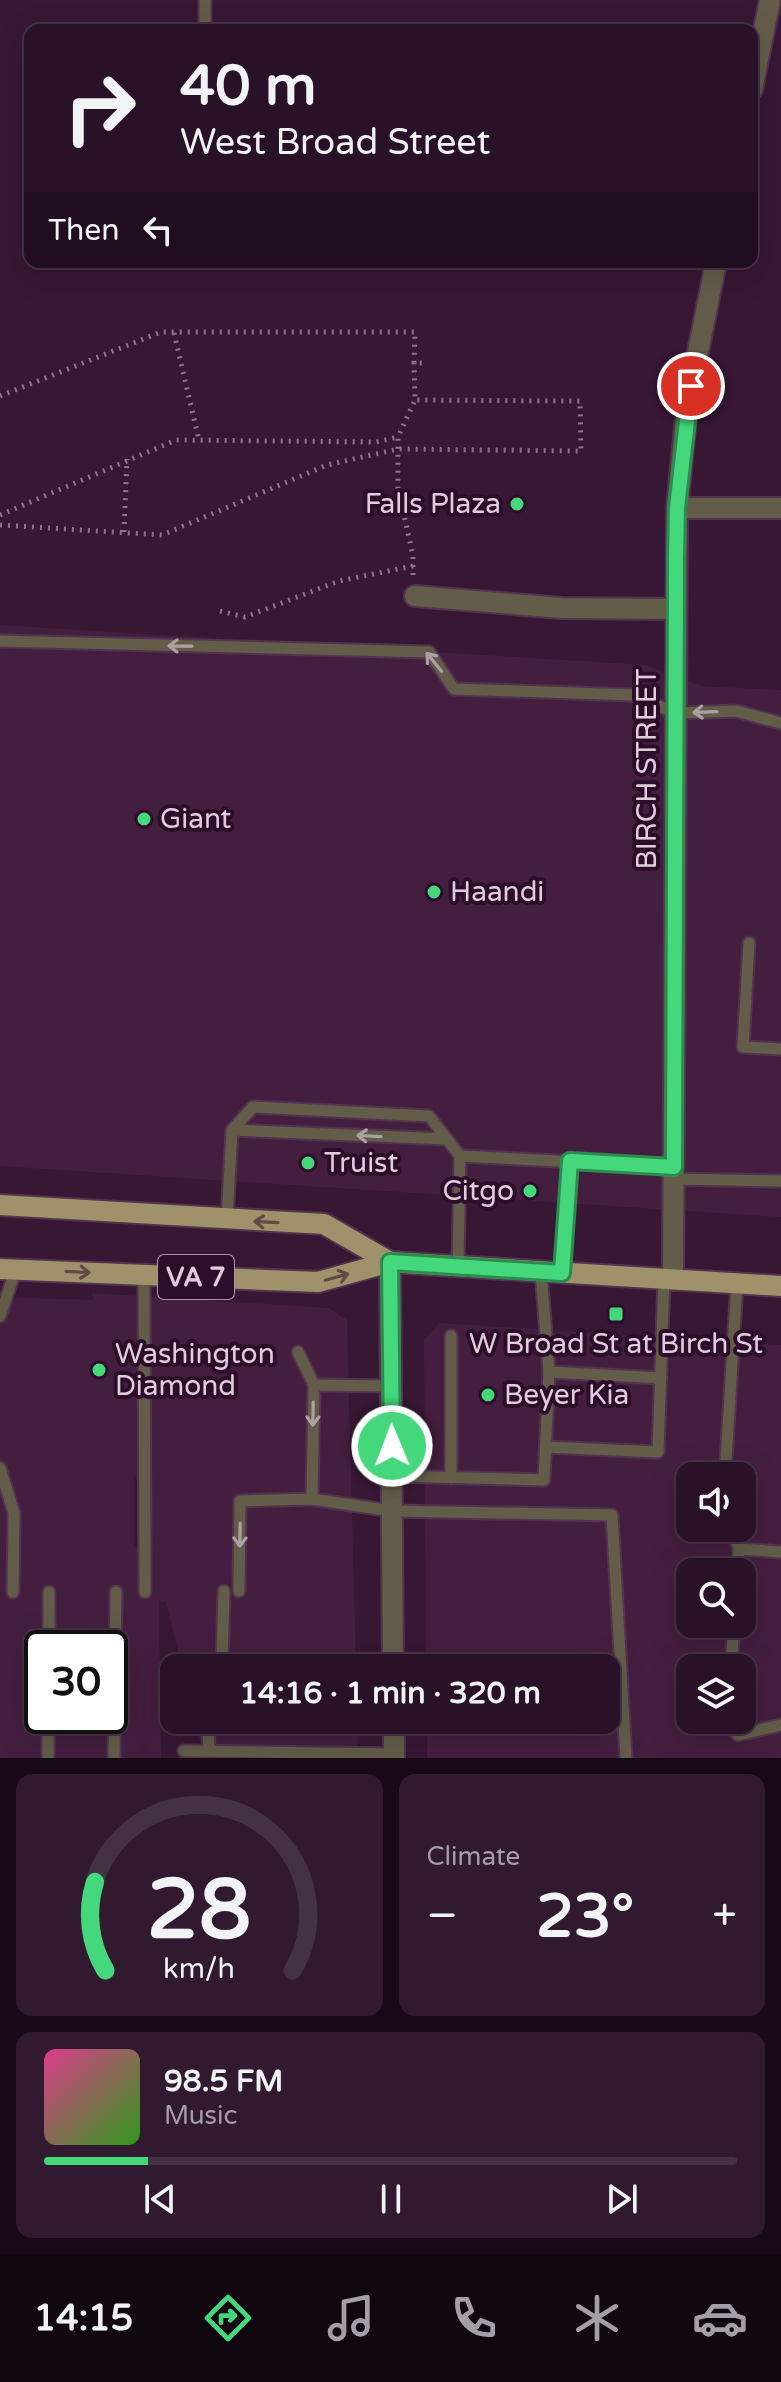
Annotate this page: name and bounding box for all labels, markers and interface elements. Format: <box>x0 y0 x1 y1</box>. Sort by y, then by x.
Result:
text: 40 m <box>180 53 316 120</box>
icon: right <box>48 56 152 160</box>
text: West Broad Street <box>180 121 490 164</box>
icon: left <box>136 208 180 252</box>
text: Then <box>48 212 120 249</box>
pin <box>657 352 725 420</box>
icon: arrive <box>669 364 713 408</box>
place label: Falls Plaza <box>365 487 501 521</box>
marker: Falls Plaza <box>508 495 526 513</box>
one-way arrow <box>167 638 194 653</box>
one-way arrow <box>426 652 444 673</box>
street label: BIRCH STREET <box>630 668 664 870</box>
one-way arrow <box>692 705 719 720</box>
place label: Giant <box>160 802 232 836</box>
marker: Giant <box>135 810 153 828</box>
place label: Haandi <box>450 875 544 909</box>
marker: Haandi <box>425 883 443 901</box>
one-way arrow <box>356 1128 383 1143</box>
place label: Truist <box>324 1146 398 1180</box>
marker: Truist <box>299 1154 317 1172</box>
place label: Citgo <box>442 1174 514 1208</box>
marker: Citgo <box>521 1182 539 1200</box>
one-way arrow <box>253 1214 280 1229</box>
road number: VA 7 <box>158 1255 234 1299</box>
one-way arrow <box>64 1264 91 1279</box>
one-way arrow <box>324 1268 349 1283</box>
marker: W Broad St at Birch St <box>607 1305 625 1323</box>
place label: W Broad St at Birch St <box>469 1327 763 1361</box>
place label: Washington Diamond <box>115 1337 275 1403</box>
marker: Washington Diamond <box>90 1361 108 1379</box>
place label: Beyer Kia <box>504 1378 629 1412</box>
marker: Beyer Kia <box>479 1386 497 1404</box>
one-way arrow <box>306 1400 321 1427</box>
position arrow <box>350 1404 434 1488</box>
map controls <box>676 1462 756 1734</box>
button: sound <box>676 1462 756 1542</box>
one-way arrow <box>232 1521 247 1548</box>
button: search <box>676 1558 756 1638</box>
speed limit sign: 30 <box>24 1630 128 1734</box>
button: layers <box>676 1654 756 1734</box>
text: 14:16 · 1 min · 320 m <box>239 1675 541 1712</box>
text: Climate <box>427 1841 520 1872</box>
text: 28 <box>147 1861 251 1961</box>
text: 23° <box>536 1881 634 1953</box>
text: − <box>427 1890 458 1943</box>
text: + <box>712 1890 737 1943</box>
text: km/h <box>163 1952 235 1986</box>
text: 98.5 FM <box>164 2063 283 2100</box>
text: Music <box>164 2100 237 2131</box>
icon: previous <box>138 2177 182 2221</box>
icon: pause <box>369 2177 413 2221</box>
icon: next <box>600 2177 644 2221</box>
icon: directions <box>200 2290 256 2346</box>
icon: music <box>323 2290 379 2346</box>
icon: phone <box>446 2290 502 2346</box>
icon: climate <box>569 2290 625 2346</box>
icon: car <box>692 2290 748 2346</box>
text: 14:15 <box>33 2297 133 2340</box>

